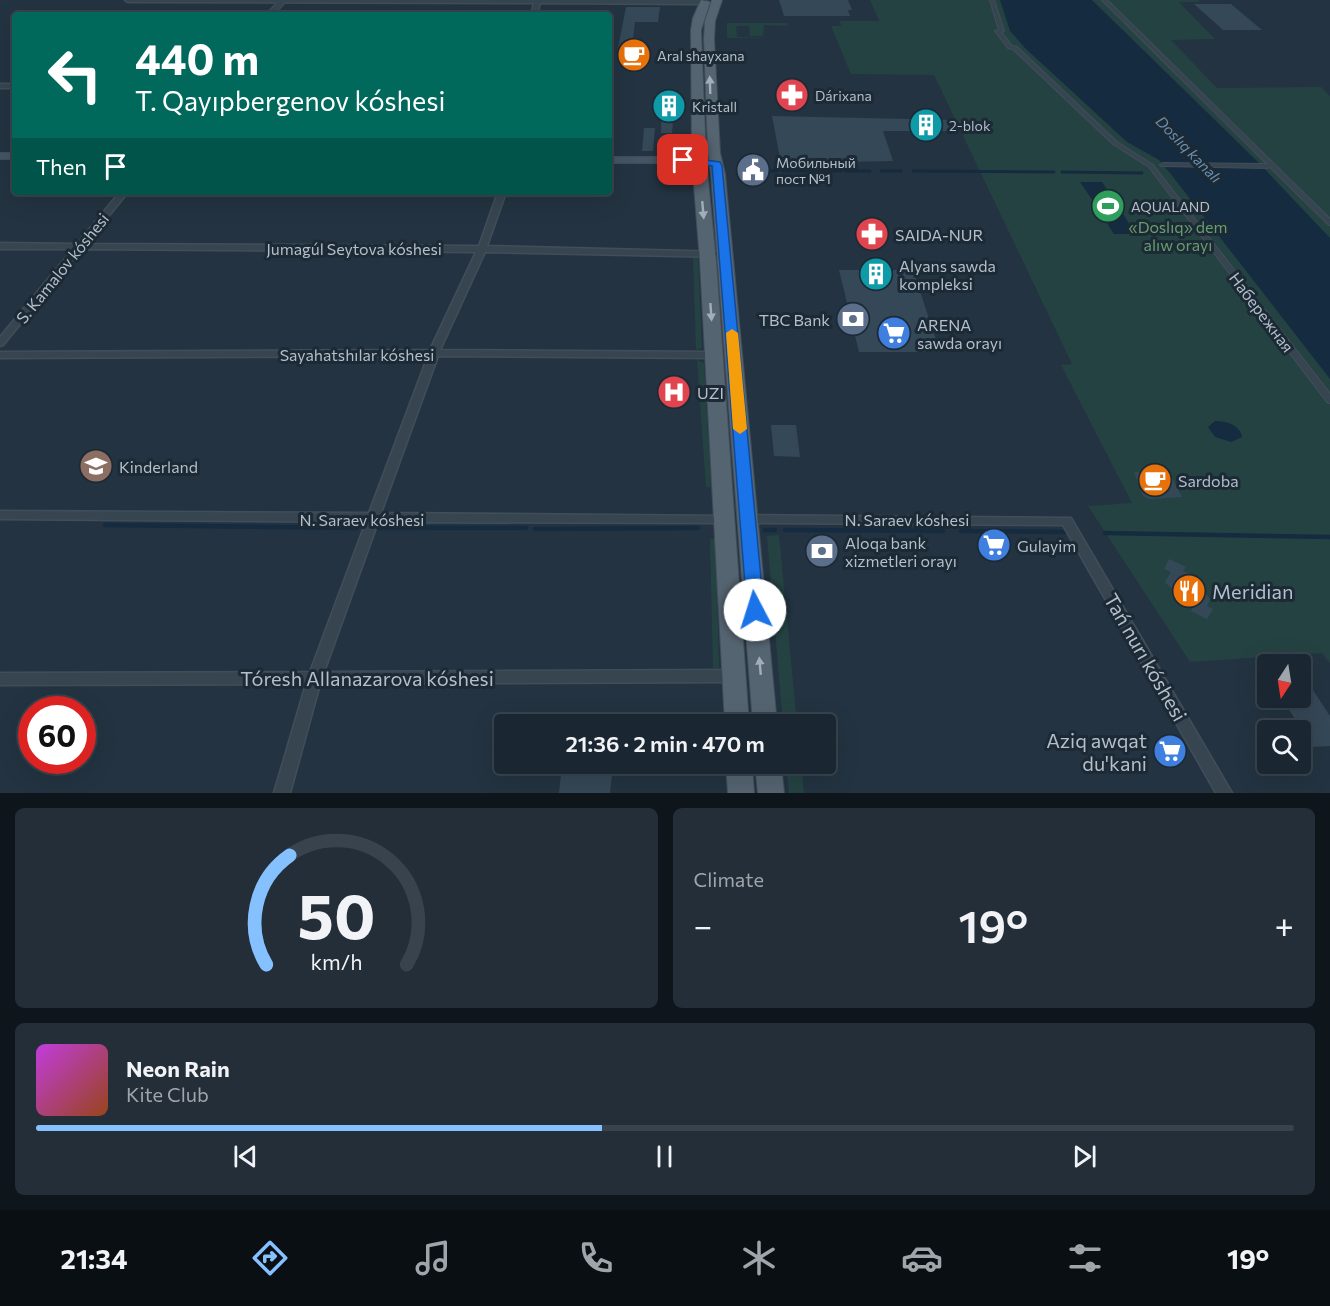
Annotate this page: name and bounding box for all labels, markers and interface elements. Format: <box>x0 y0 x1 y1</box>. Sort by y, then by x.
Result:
text: 440 m <box>135 32 259 84</box>
icon: left <box>36 36 114 114</box>
cafe icon: Aral shayxana <box>616 37 652 73</box>
place label: Aral shayxana <box>657 47 745 64</box>
one-way arrow <box>705 75 714 94</box>
pharmacy icon: Dárixana <box>774 77 810 113</box>
text: T. Qayıpbergenov kóshesi <box>135 84 446 117</box>
place label: Dárixana <box>815 87 872 104</box>
building icon: Kristall <box>651 88 687 124</box>
place label: Kristall <box>692 98 737 115</box>
building icon: 2-blok <box>908 107 944 143</box>
water label: Doslıq kanalı <box>1153 112 1225 186</box>
place label: 2-blok <box>949 117 991 134</box>
pin <box>657 134 708 185</box>
icon: arrive <box>666 143 699 176</box>
icon: arrive <box>99 150 132 183</box>
public building icon: Мобильный пост №1 <box>735 152 771 188</box>
text: Then <box>36 153 87 180</box>
place label: Мобильный пост №1 <box>776 154 856 187</box>
sports icon: AQUALAND <box>1090 188 1126 224</box>
place label: AQUALAND <box>1131 198 1210 215</box>
one-way arrow <box>698 200 708 219</box>
street label: S. Kamalov kóshesi <box>12 209 112 327</box>
pharmacy icon: SAIDA-NUR <box>854 216 890 252</box>
park label: «Doslıq» dem alıw orayı <box>1129 217 1227 254</box>
place label: SAIDA-NUR <box>895 225 983 244</box>
street label: Jumagúl Seytova kóshesi <box>266 239 442 258</box>
building icon: Alyans sawda kompleksi <box>858 256 894 292</box>
place label: Alyans sawda kompleksi <box>899 256 996 293</box>
street label: Набережная <box>1226 268 1298 356</box>
bank icon: TBC Bank <box>835 301 871 337</box>
one-way arrow <box>706 302 716 321</box>
place label: TBC Bank <box>759 310 830 329</box>
supermarket icon: ARENA sawda orayı <box>876 315 912 351</box>
place label: ARENA sawda orayı <box>917 315 1002 352</box>
street label: Sayahatshılar kóshesi <box>280 345 434 364</box>
hospital icon: UZI <box>656 374 692 410</box>
place label: UZI <box>697 383 724 402</box>
school or university icon: Kinderland <box>78 448 114 484</box>
place label: Kinderland <box>119 457 198 476</box>
cafe icon: Sardoba <box>1137 462 1173 498</box>
place label: Sardoba <box>1178 471 1239 490</box>
street label: N. Saraev kóshesi <box>300 510 424 529</box>
street label: N. Saraev kóshesi <box>845 510 969 529</box>
supermarket icon: Gulayim <box>976 527 1012 563</box>
bank icon: Aloqa bank xizmetleri orayı <box>804 533 840 569</box>
place label: Aloqa bank xizmetleri orayı <box>845 533 957 570</box>
place label: Gulayim <box>1017 536 1076 555</box>
restaurant icon: Meridian <box>1171 573 1207 609</box>
position arrow <box>723 578 787 642</box>
place label: Meridian <box>1212 579 1293 603</box>
street label: Tań nurı kóshesi <box>1100 589 1192 725</box>
north arrow <box>1257 654 1311 708</box>
map controls <box>1257 654 1311 774</box>
one-way arrow <box>755 657 765 676</box>
street label: Tóresh Allanazarova kóshesi <box>240 666 494 690</box>
speed limit sign: 60 <box>18 696 96 774</box>
button: search <box>1257 720 1311 774</box>
place label: Aziq awqat du'kani <box>1046 728 1147 775</box>
text: 21:36 · 2 min · 470 m <box>565 730 765 757</box>
supermarket icon: Aziq awqat du'kani <box>1152 733 1188 769</box>
text: Climate <box>694 867 764 891</box>
text: 50 <box>297 876 375 952</box>
text: 19° <box>959 897 1028 952</box>
text: − <box>694 904 712 945</box>
text: + <box>1275 904 1294 945</box>
text: km/h <box>310 948 362 974</box>
text: Neon Rain <box>126 1055 230 1082</box>
text: Kite Club <box>126 1082 209 1106</box>
icon: previous <box>229 1140 262 1173</box>
icon: pause <box>648 1140 681 1173</box>
icon: next <box>1068 1140 1101 1173</box>
icon: directions <box>249 1237 291 1279</box>
icon: music <box>412 1237 454 1279</box>
icon: phone <box>575 1237 617 1279</box>
icon: climate <box>738 1237 780 1279</box>
icon: car <box>901 1237 943 1279</box>
icon: filters <box>1064 1237 1106 1279</box>
text: 21:34 <box>61 1242 128 1275</box>
text: 19° <box>1227 1242 1269 1275</box>

